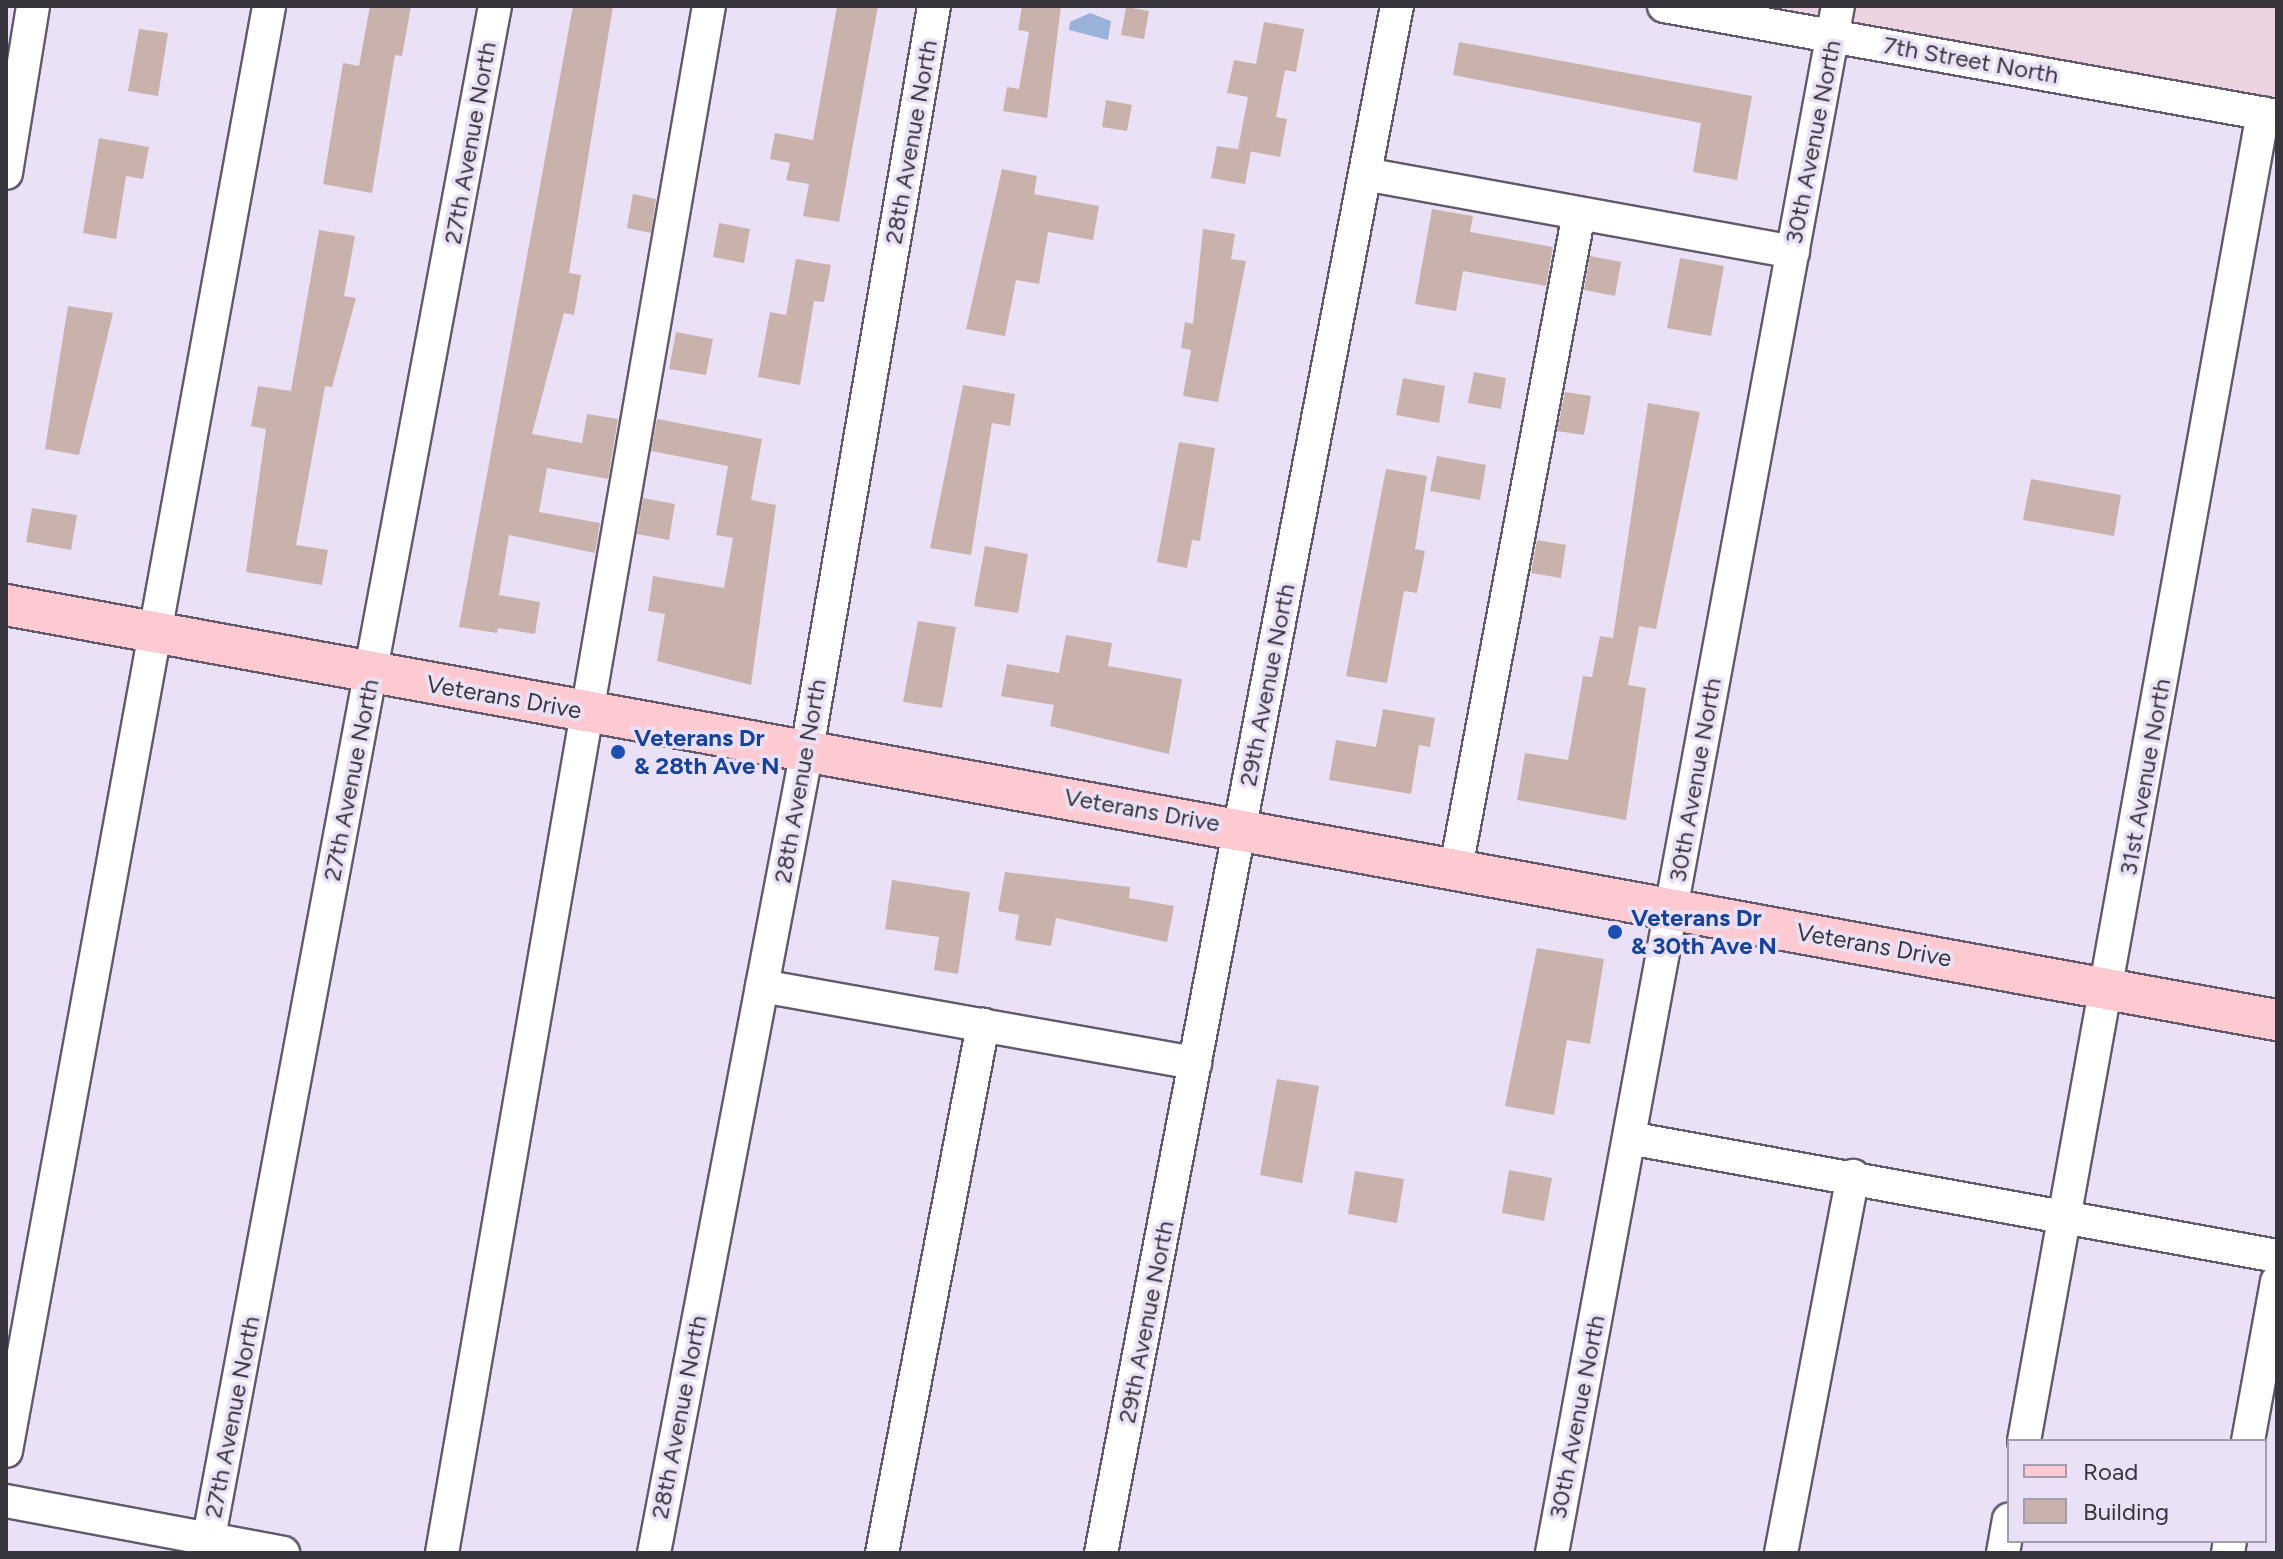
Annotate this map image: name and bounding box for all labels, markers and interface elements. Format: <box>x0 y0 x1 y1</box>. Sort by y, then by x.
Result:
street label: 7th Street North <box>1881 30 2061 90</box>
street label: 28th Avenue North <box>879 38 943 246</box>
street label: 30th Avenue North <box>1779 38 1847 246</box>
street label: 27th Avenue North <box>438 40 502 246</box>
street label: 29th Avenue North <box>1233 581 1301 789</box>
street label: Veterans Drive <box>424 669 584 725</box>
street label: 30th Avenue North <box>1663 676 1727 884</box>
street label: 31st Avenue North <box>2114 676 2176 878</box>
street label: 27th Avenue North <box>317 677 385 883</box>
street label: 28th Avenue North <box>768 677 832 885</box>
place label: Veterans Dr & 28th Ave N <box>634 724 780 780</box>
marker: Veterans Dr & 28th Ave N <box>609 743 627 761</box>
street label: Veterans Drive <box>1062 782 1222 838</box>
place label: Veterans Dr & 30th Ave N <box>1631 904 1777 960</box>
street label: Veterans Drive <box>1794 917 1954 973</box>
marker: Veterans Dr & 30th Ave N <box>1606 923 1624 941</box>
street label: 29th Avenue North <box>1112 1218 1180 1426</box>
street label: 28th Avenue North <box>645 1313 713 1521</box>
street label: 30th Avenue North <box>1543 1313 1611 1521</box>
street label: 27th Avenue North <box>198 1314 266 1520</box>
legend <box>2007 1439 2267 1543</box>
text: Road <box>2083 1457 2138 1486</box>
text: Building <box>2083 1497 2169 1526</box>

